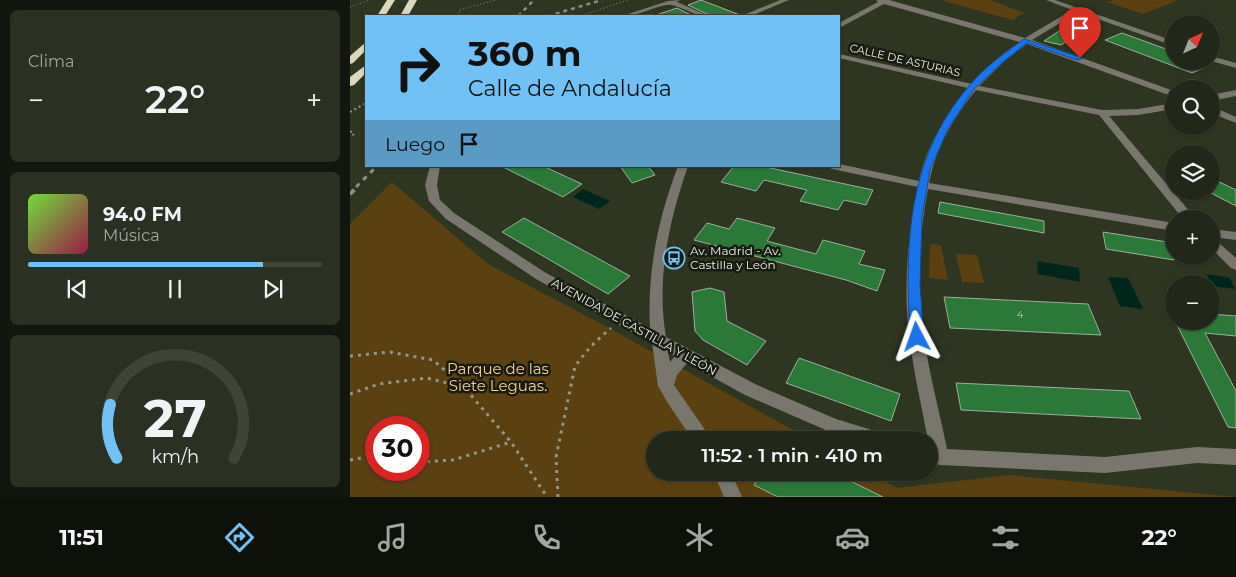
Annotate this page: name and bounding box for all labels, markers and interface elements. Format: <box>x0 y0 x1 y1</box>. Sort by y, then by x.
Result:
pin <box>1059 7 1101 58</box>
icon: arrive <box>1066 14 1094 42</box>
north arrow <box>1165 15 1220 70</box>
map controls <box>1165 15 1220 330</box>
text: 360 m <box>468 32 581 75</box>
icon: right <box>385 35 450 100</box>
street label: CALLE DE ASTURIAS <box>848 40 962 80</box>
text: Clima <box>28 52 74 71</box>
text: Calle de Andalucía <box>468 75 672 102</box>
text: 22° <box>145 76 205 123</box>
button: search <box>1165 80 1220 135</box>
text: − <box>28 83 44 117</box>
text: + <box>306 83 322 117</box>
icon: arrive <box>455 130 483 158</box>
text: Luego <box>385 133 445 156</box>
button: layers <box>1165 145 1220 200</box>
text: 94.0 FM <box>103 203 182 226</box>
button: + <box>1165 210 1220 265</box>
text: Música <box>103 226 160 245</box>
place label: Av. Madrid - Av. Castilla y León <box>690 243 781 272</box>
bus stop icon: Av. Madrid - Av. Castilla y León <box>662 246 686 270</box>
icon: previous <box>63 275 91 303</box>
icon: pause <box>161 275 189 303</box>
icon: next <box>259 275 287 303</box>
street label: AVENIDA DE CASTILLA Y LEÓN <box>549 275 719 378</box>
button: − <box>1165 275 1220 330</box>
house number: 4 <box>1017 308 1024 321</box>
position arrow <box>890 310 942 362</box>
park label: Parque de las Siete Leguas. <box>447 359 549 395</box>
text: 27 <box>144 387 206 450</box>
speed limit sign: 30 <box>365 416 430 481</box>
text: 11:52 · 1 min · 410 m <box>701 444 883 467</box>
text: km/h <box>151 446 199 467</box>
icon: directions <box>222 520 257 555</box>
icon: music <box>375 520 410 555</box>
icon: phone <box>529 520 564 555</box>
icon: climate <box>682 520 717 555</box>
icon: car <box>835 520 870 555</box>
icon: filters <box>988 520 1023 555</box>
text: 11:51 <box>59 524 104 551</box>
text: 22° <box>1142 524 1177 551</box>

